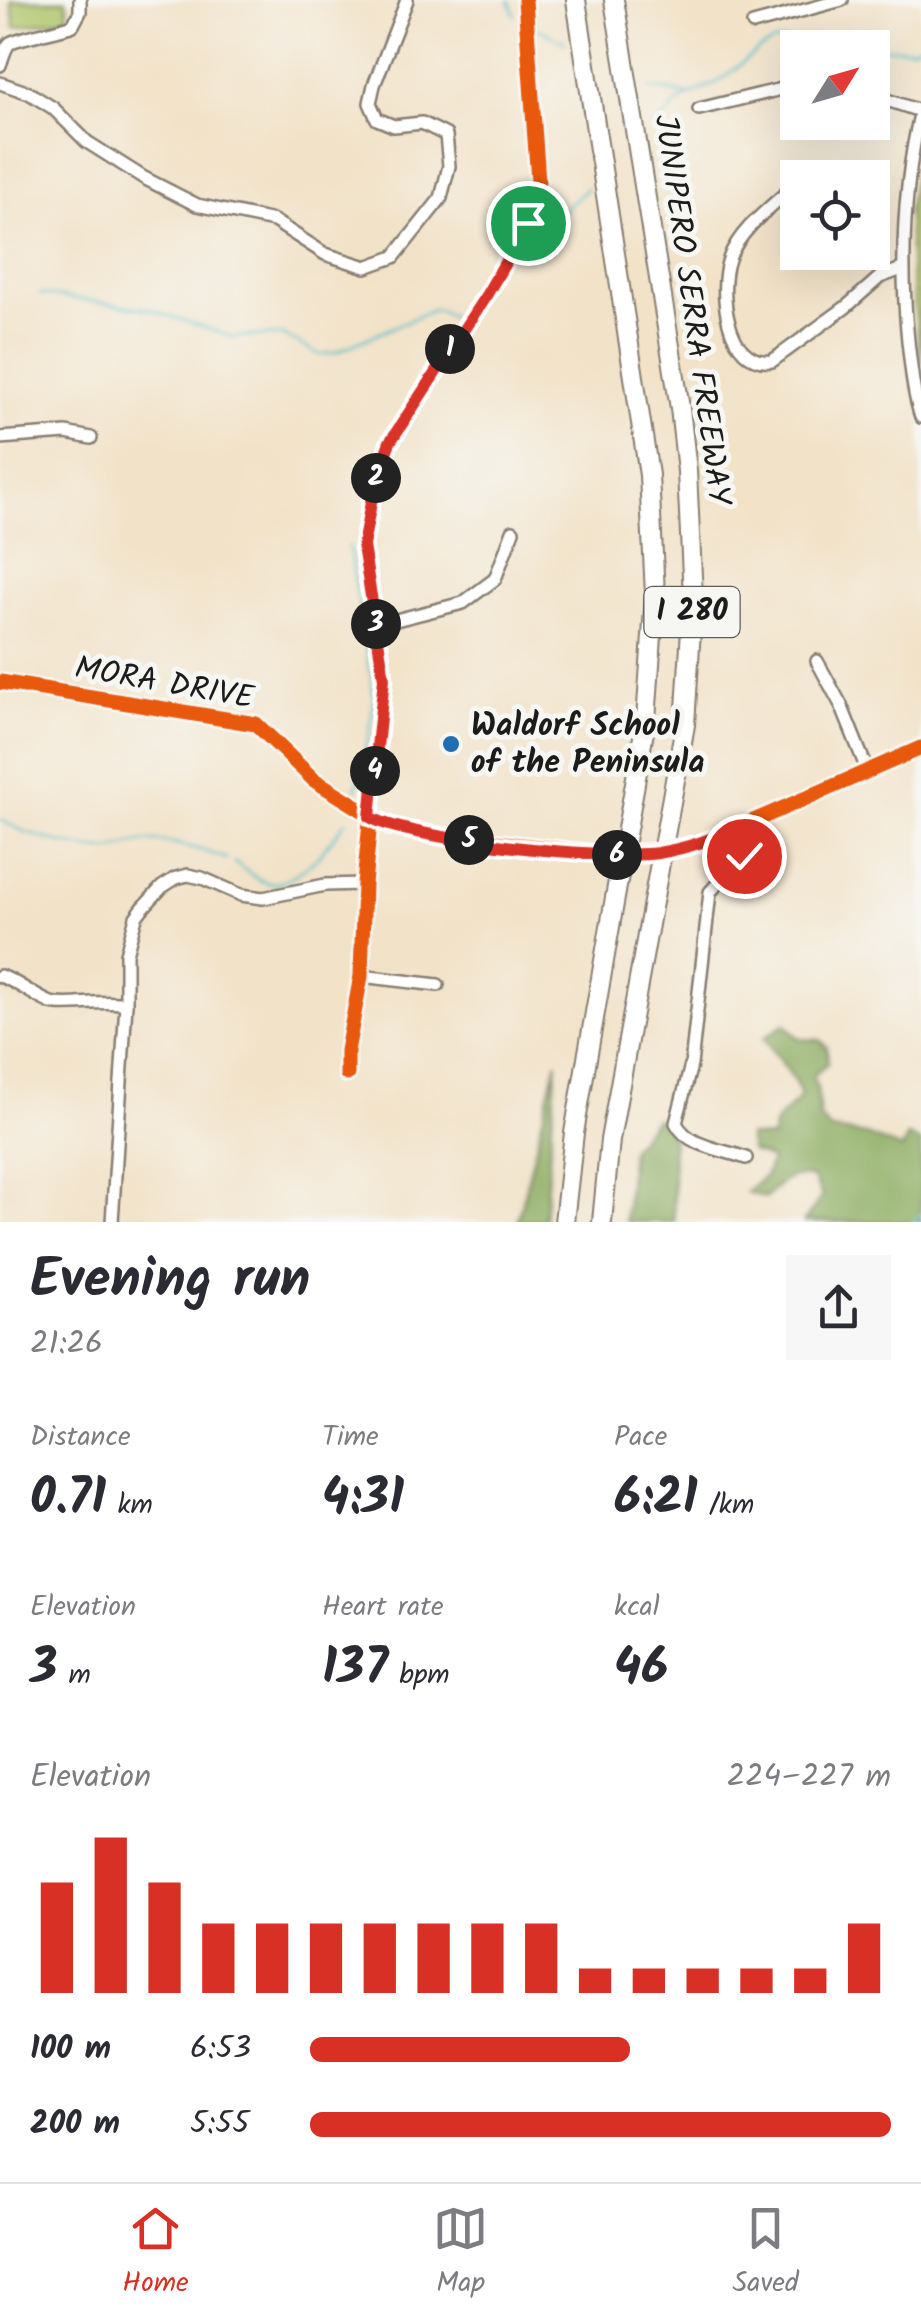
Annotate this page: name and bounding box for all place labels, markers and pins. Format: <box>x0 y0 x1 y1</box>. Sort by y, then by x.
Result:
pin <box>486 181 571 266</box>
pin: 1 <box>425 324 475 374</box>
pin: 2 <box>351 453 401 503</box>
pin: 3 <box>351 599 401 649</box>
place label: Waldorf School of the Peninsula <box>471 701 705 789</box>
marker: Waldorf School of the Peninsula <box>440 733 462 755</box>
pin: 4 <box>350 746 400 796</box>
pin <box>702 814 787 899</box>
pin: 5 <box>444 815 494 865</box>
pin: 6 <box>592 830 642 880</box>

